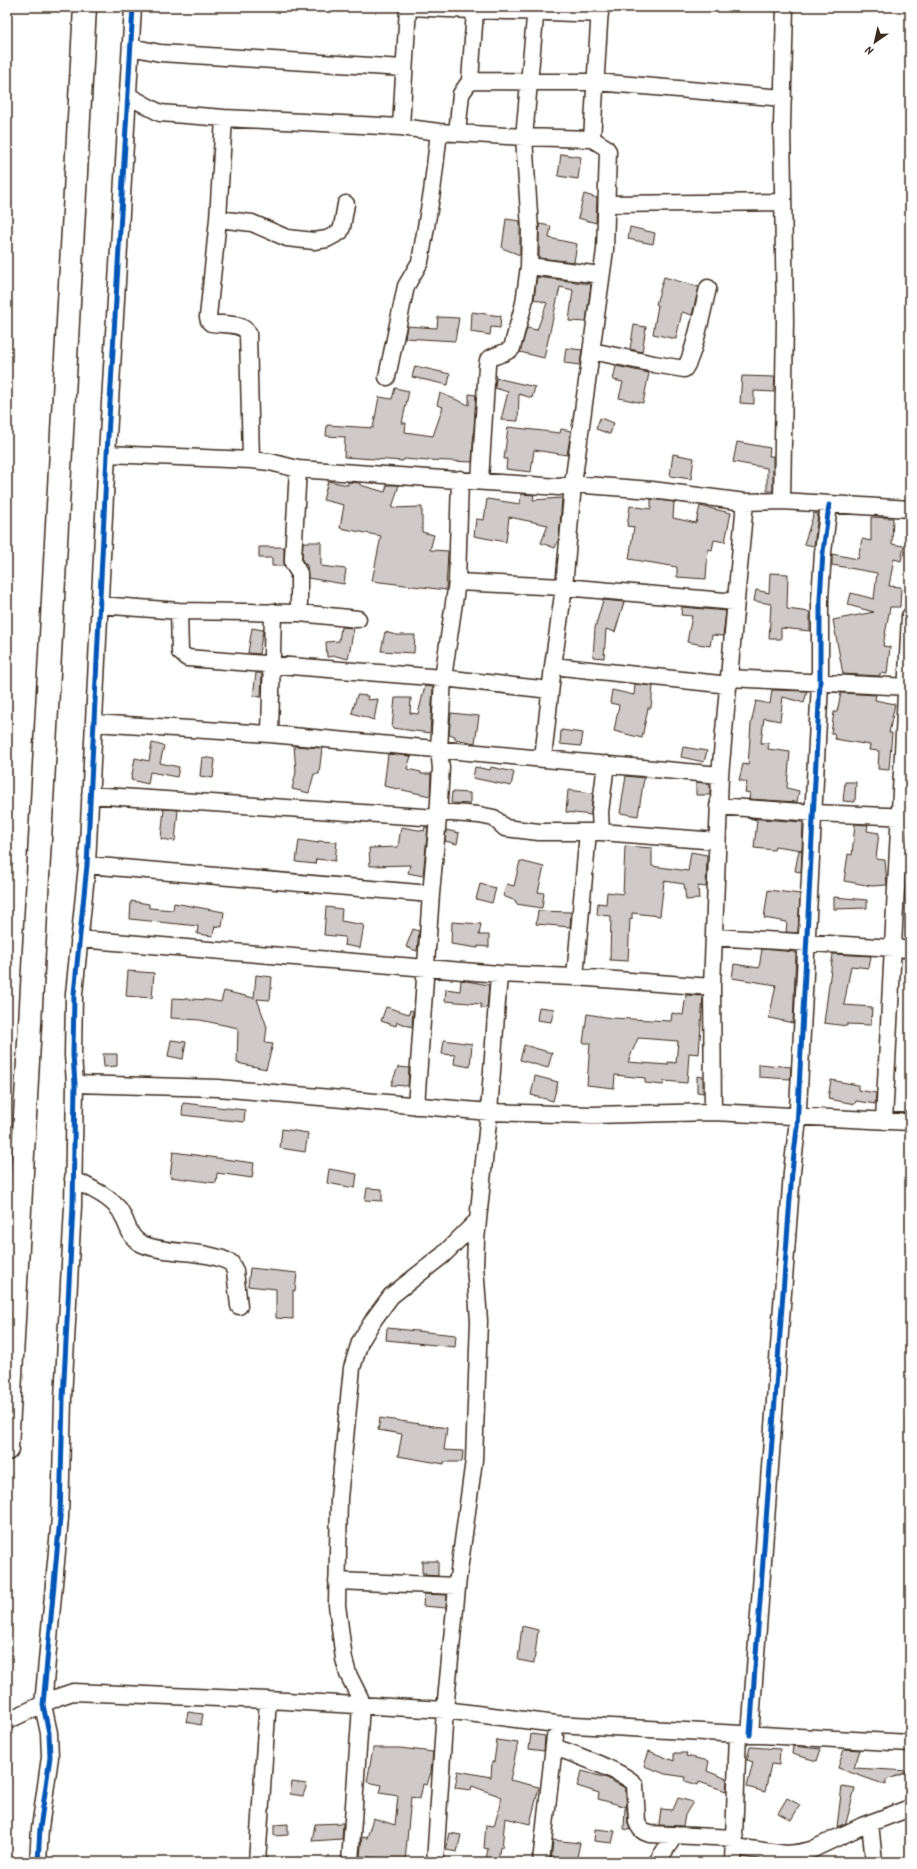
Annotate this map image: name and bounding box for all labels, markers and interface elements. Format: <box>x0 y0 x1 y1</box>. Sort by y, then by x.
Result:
north arrow <box>855 22 895 62</box>
text: N <box>862 40 878 59</box>

